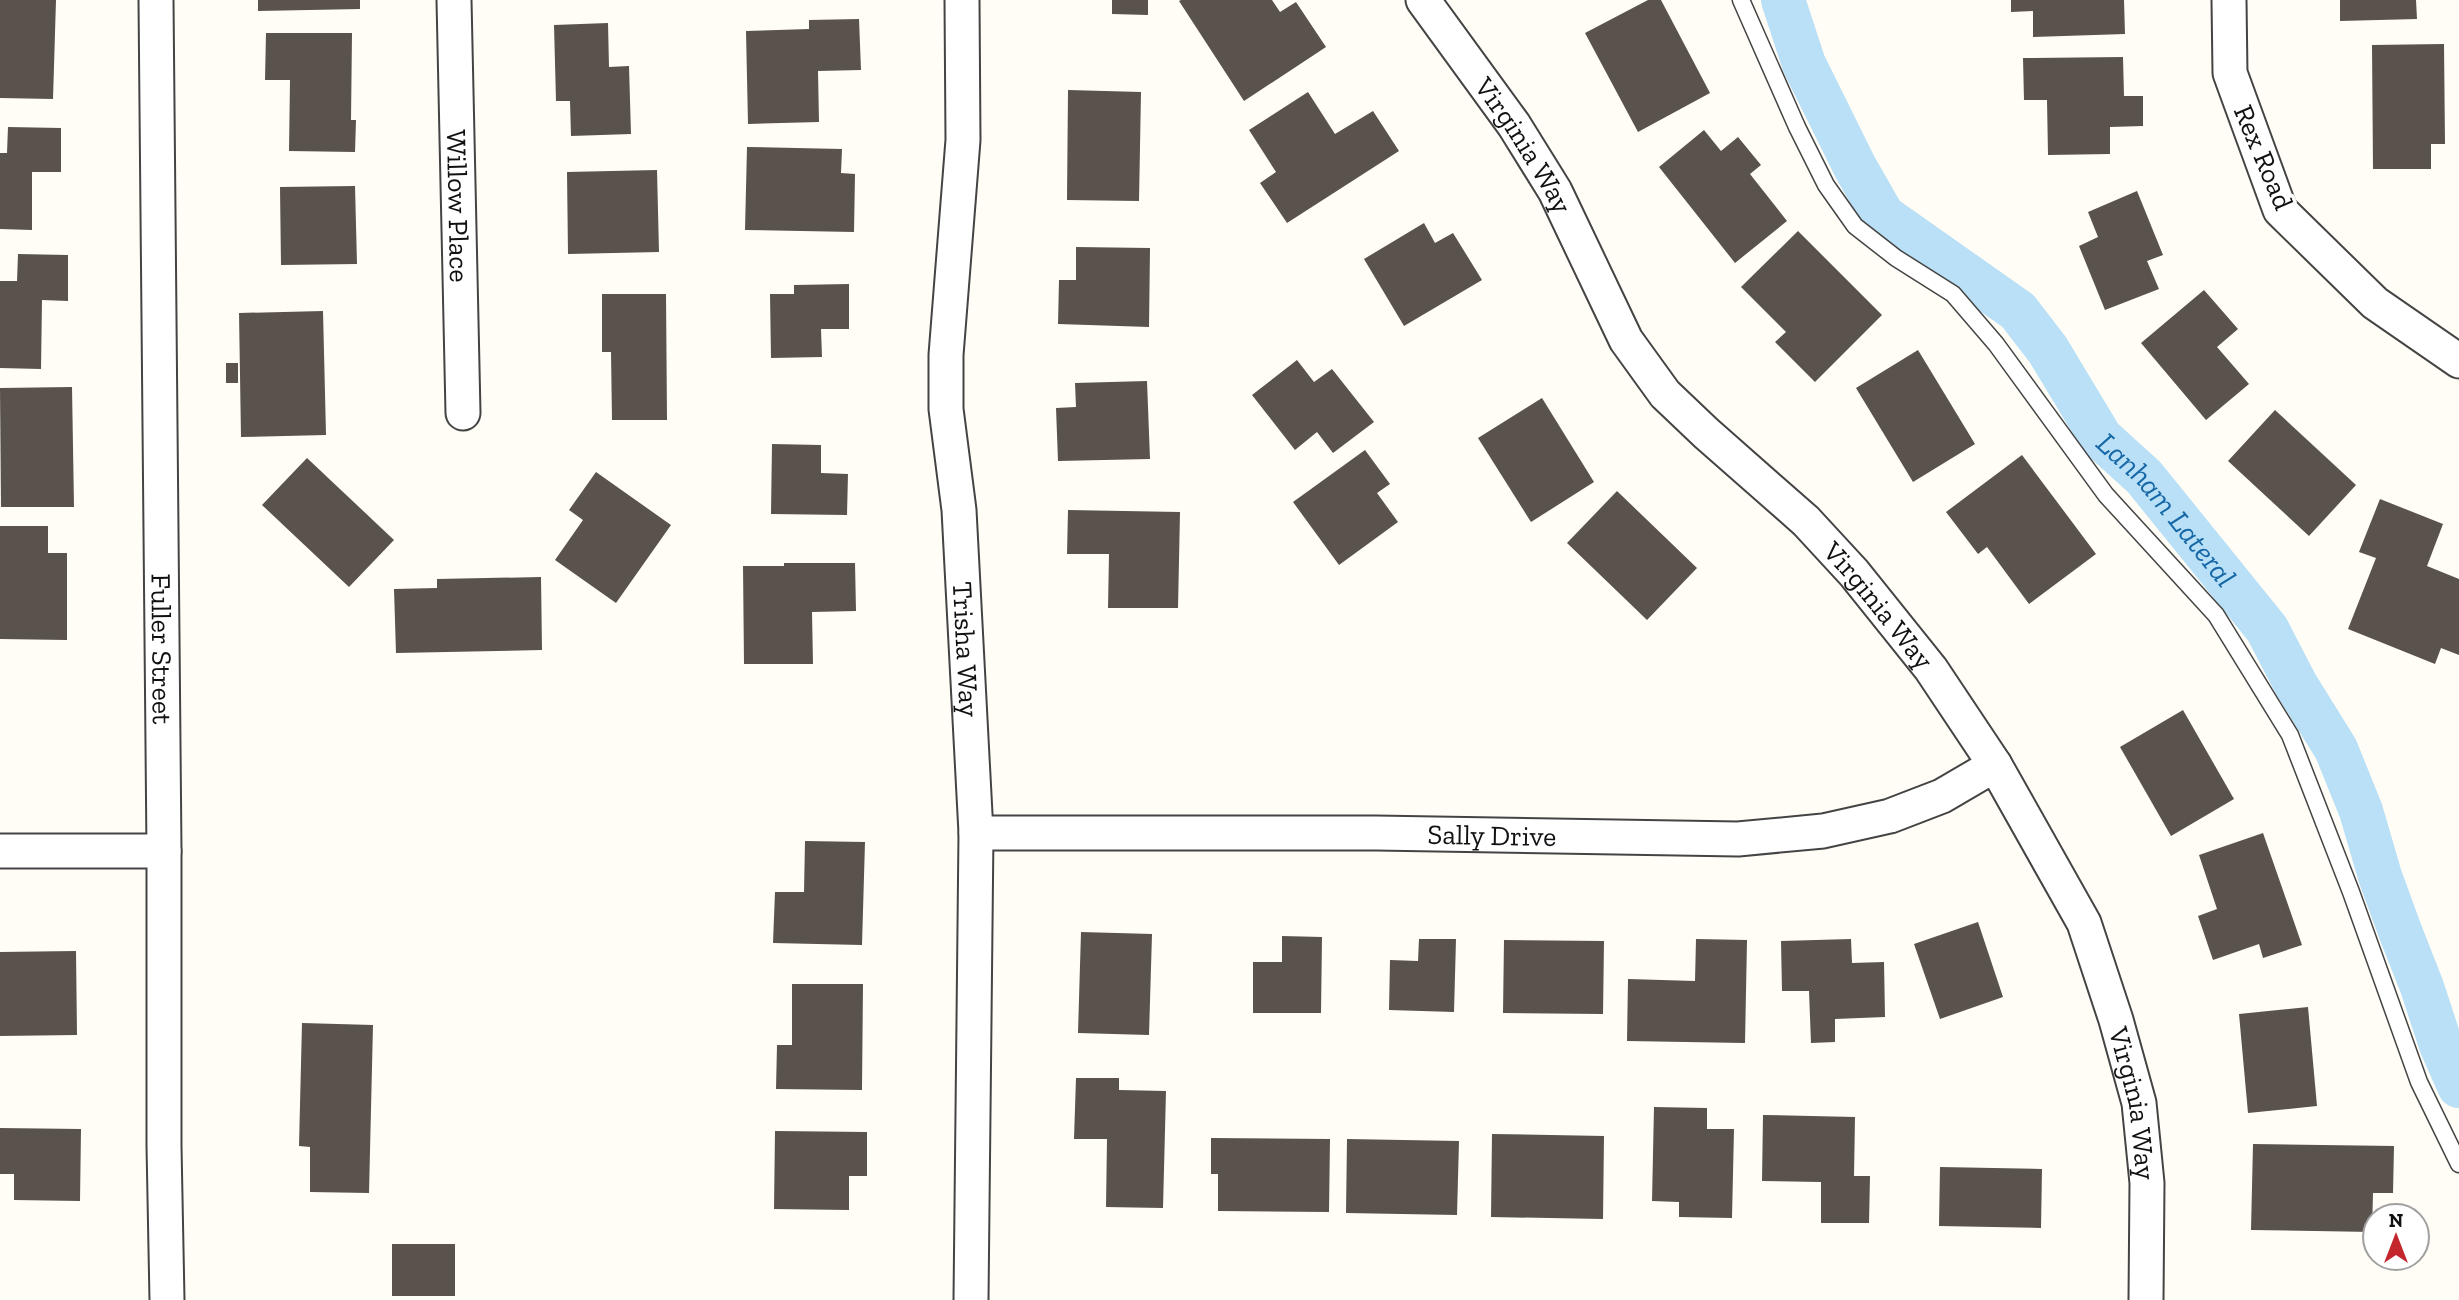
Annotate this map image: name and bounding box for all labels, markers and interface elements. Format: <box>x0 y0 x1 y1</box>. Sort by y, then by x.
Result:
street label: Virginia Way <box>1467 70 1579 219</box>
street label: Rex Road <box>2227 100 2300 215</box>
street label: Willow Place <box>440 129 476 283</box>
water label: Lanham Lateral <box>2089 425 2244 594</box>
street label: Virginia Way <box>1816 534 1941 676</box>
street label: Fuller Street <box>144 573 179 725</box>
street label: Trisha Way <box>946 581 986 719</box>
street label: Sally Drive <box>1427 818 1557 853</box>
street label: Virginia Way <box>2101 1022 2163 1182</box>
north arrow <box>2361 1202 2431 1272</box>
text: N <box>2389 1209 2403 1232</box>

